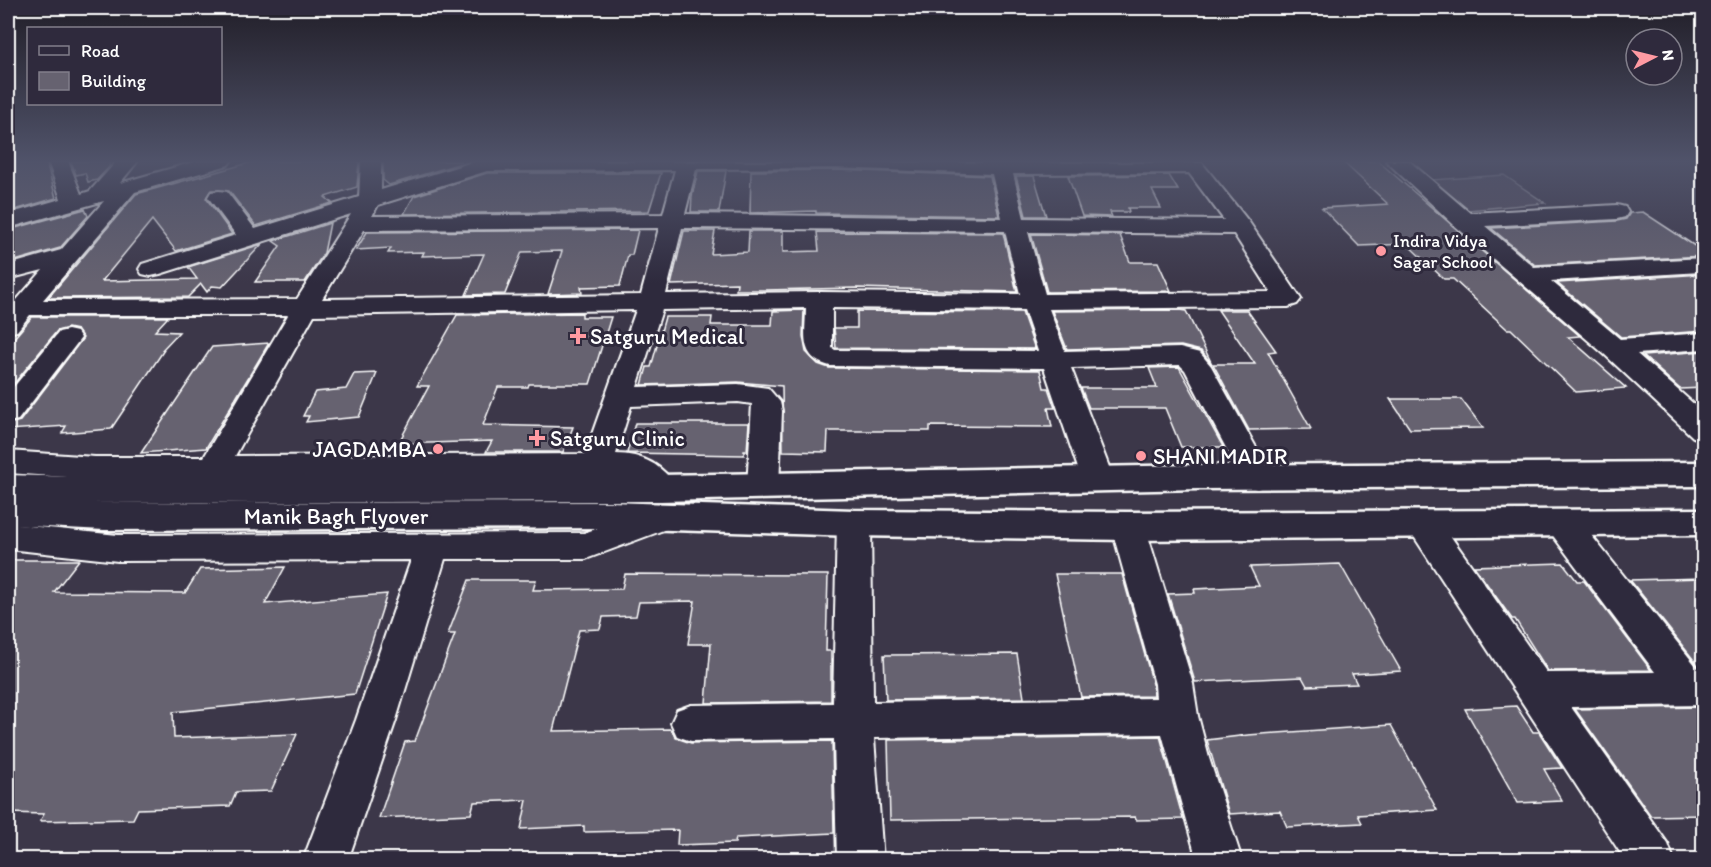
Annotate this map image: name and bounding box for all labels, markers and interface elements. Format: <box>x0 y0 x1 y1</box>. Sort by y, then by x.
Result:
legend <box>27 27 222 105</box>
north arrow <box>1624 27 1684 87</box>
text: Road <box>81 40 120 62</box>
text: N <box>1658 49 1678 62</box>
text: Building <box>81 70 147 92</box>
place label: Indira Vidya Sagar School <box>1393 230 1493 273</box>
marker: Indira Vidya Sagar School <box>1374 244 1388 258</box>
place label: Satguru Medical <box>590 323 744 350</box>
marker: Satguru Medical <box>571 329 585 343</box>
place label: Satguru Clinic <box>550 425 685 452</box>
marker: Satguru Clinic <box>528 429 546 447</box>
place label: JAGDAMBA <box>312 436 426 463</box>
marker: JAGDAMBA <box>431 442 445 456</box>
place label: SHANI MADIR <box>1153 443 1287 470</box>
marker: SHANI MADIR <box>1134 449 1148 463</box>
street label: Manik Bagh Flyover <box>244 503 429 530</box>

